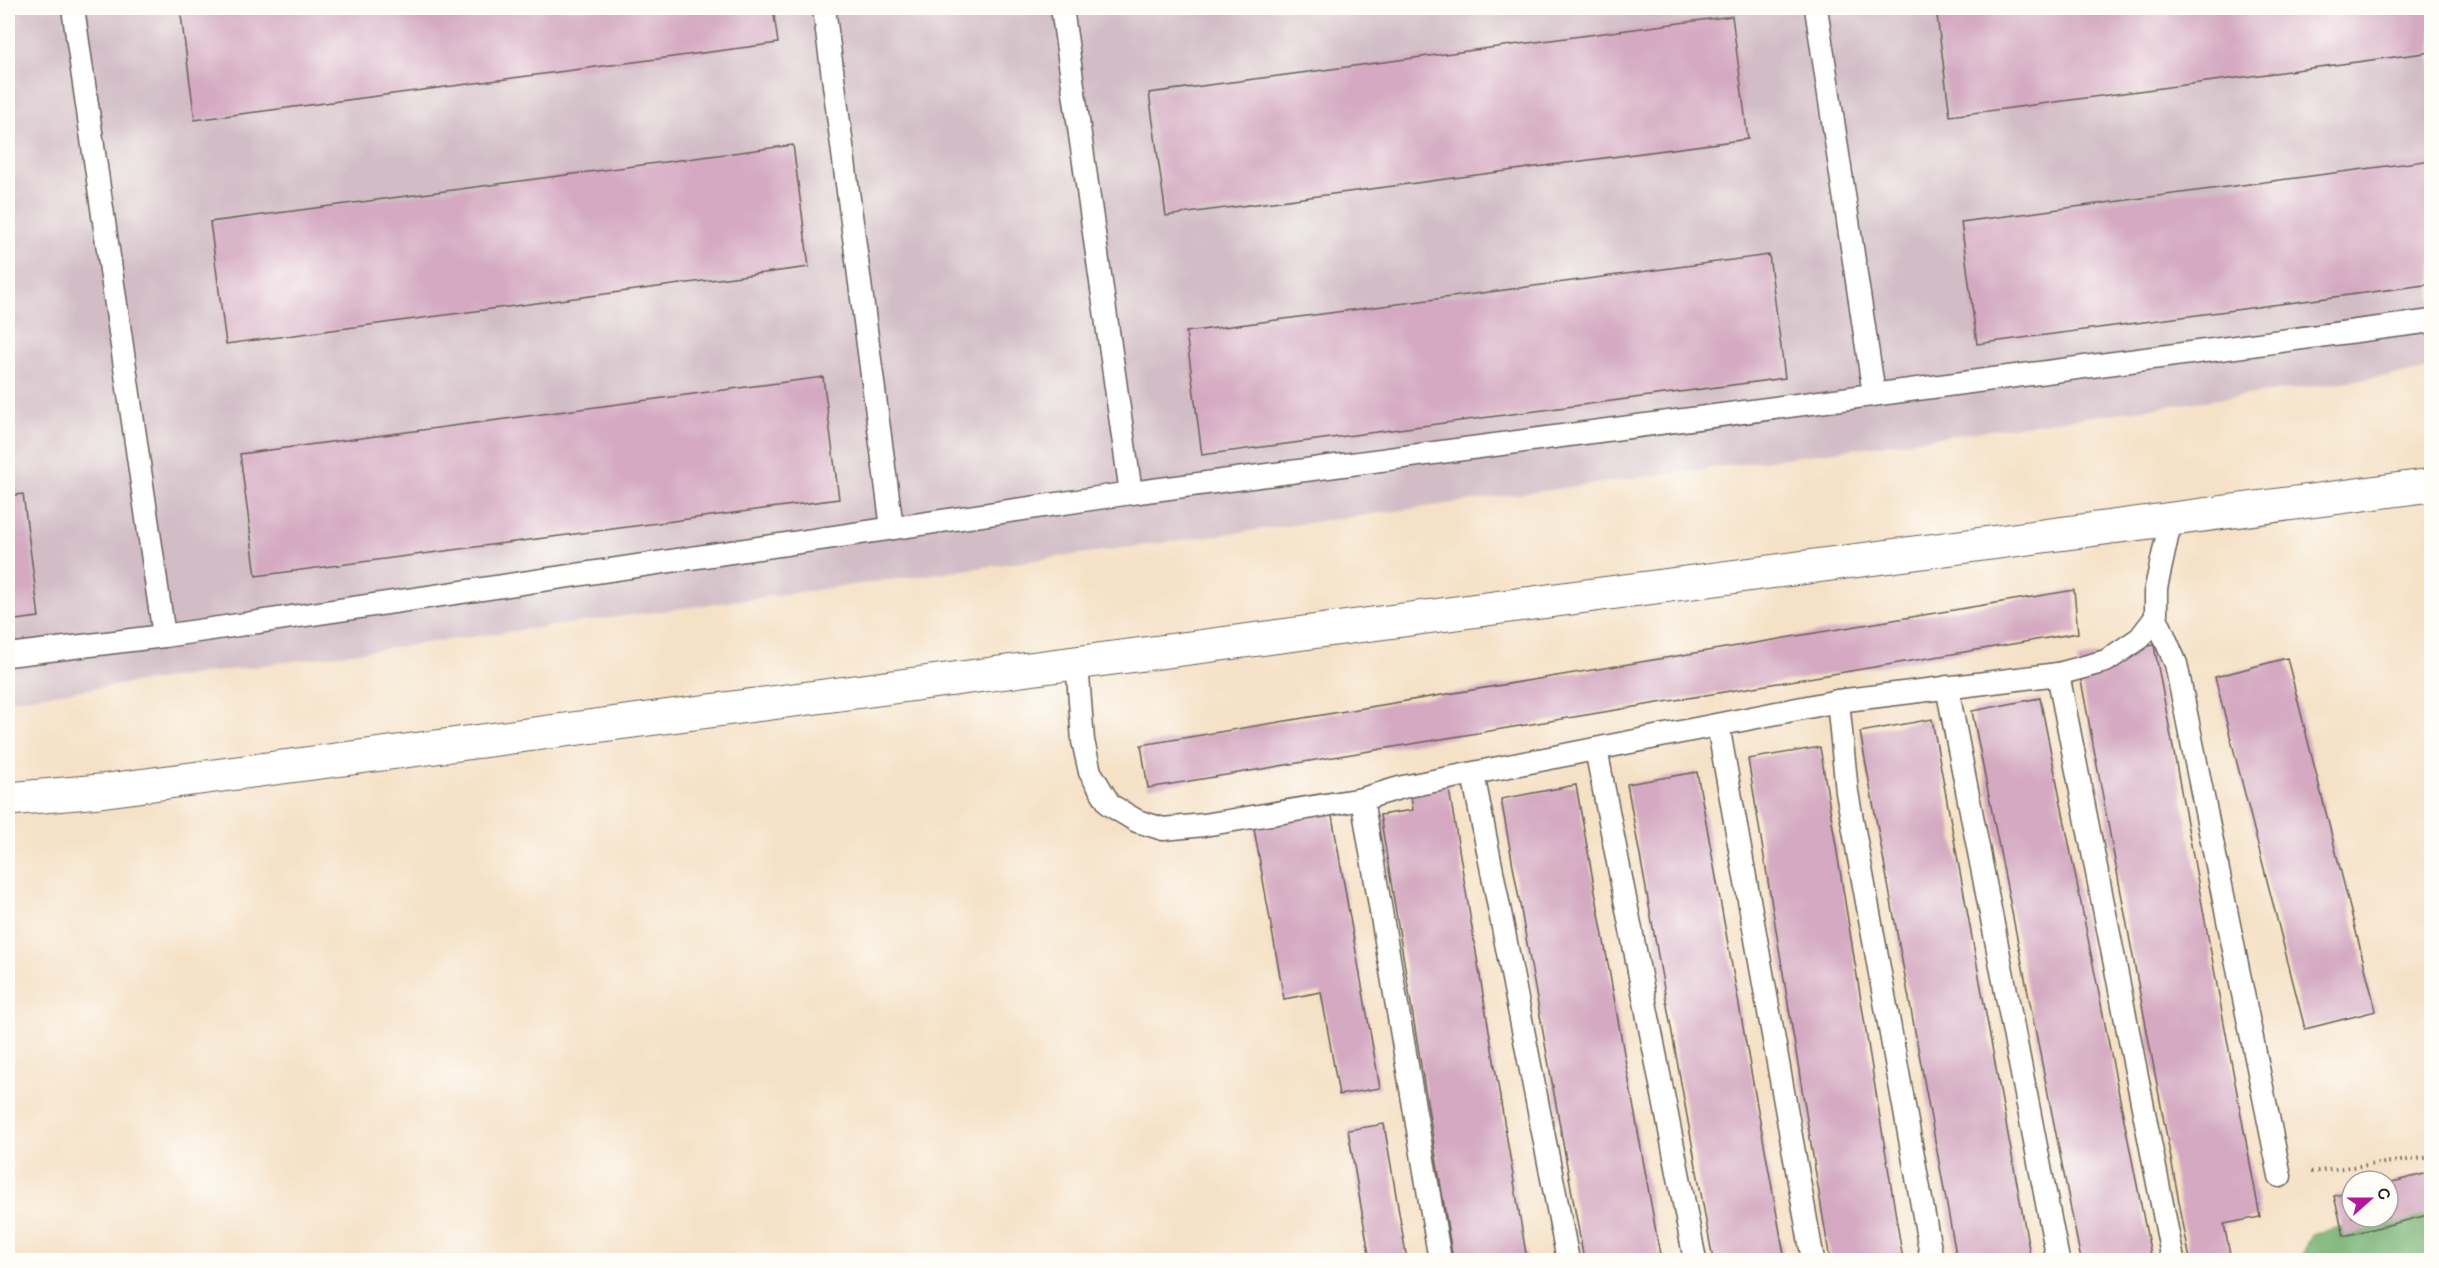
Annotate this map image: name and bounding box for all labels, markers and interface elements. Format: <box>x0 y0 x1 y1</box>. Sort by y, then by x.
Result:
north arrow <box>2340 1169 2400 1229</box>
text: С <box>2372 1186 2393 1203</box>

